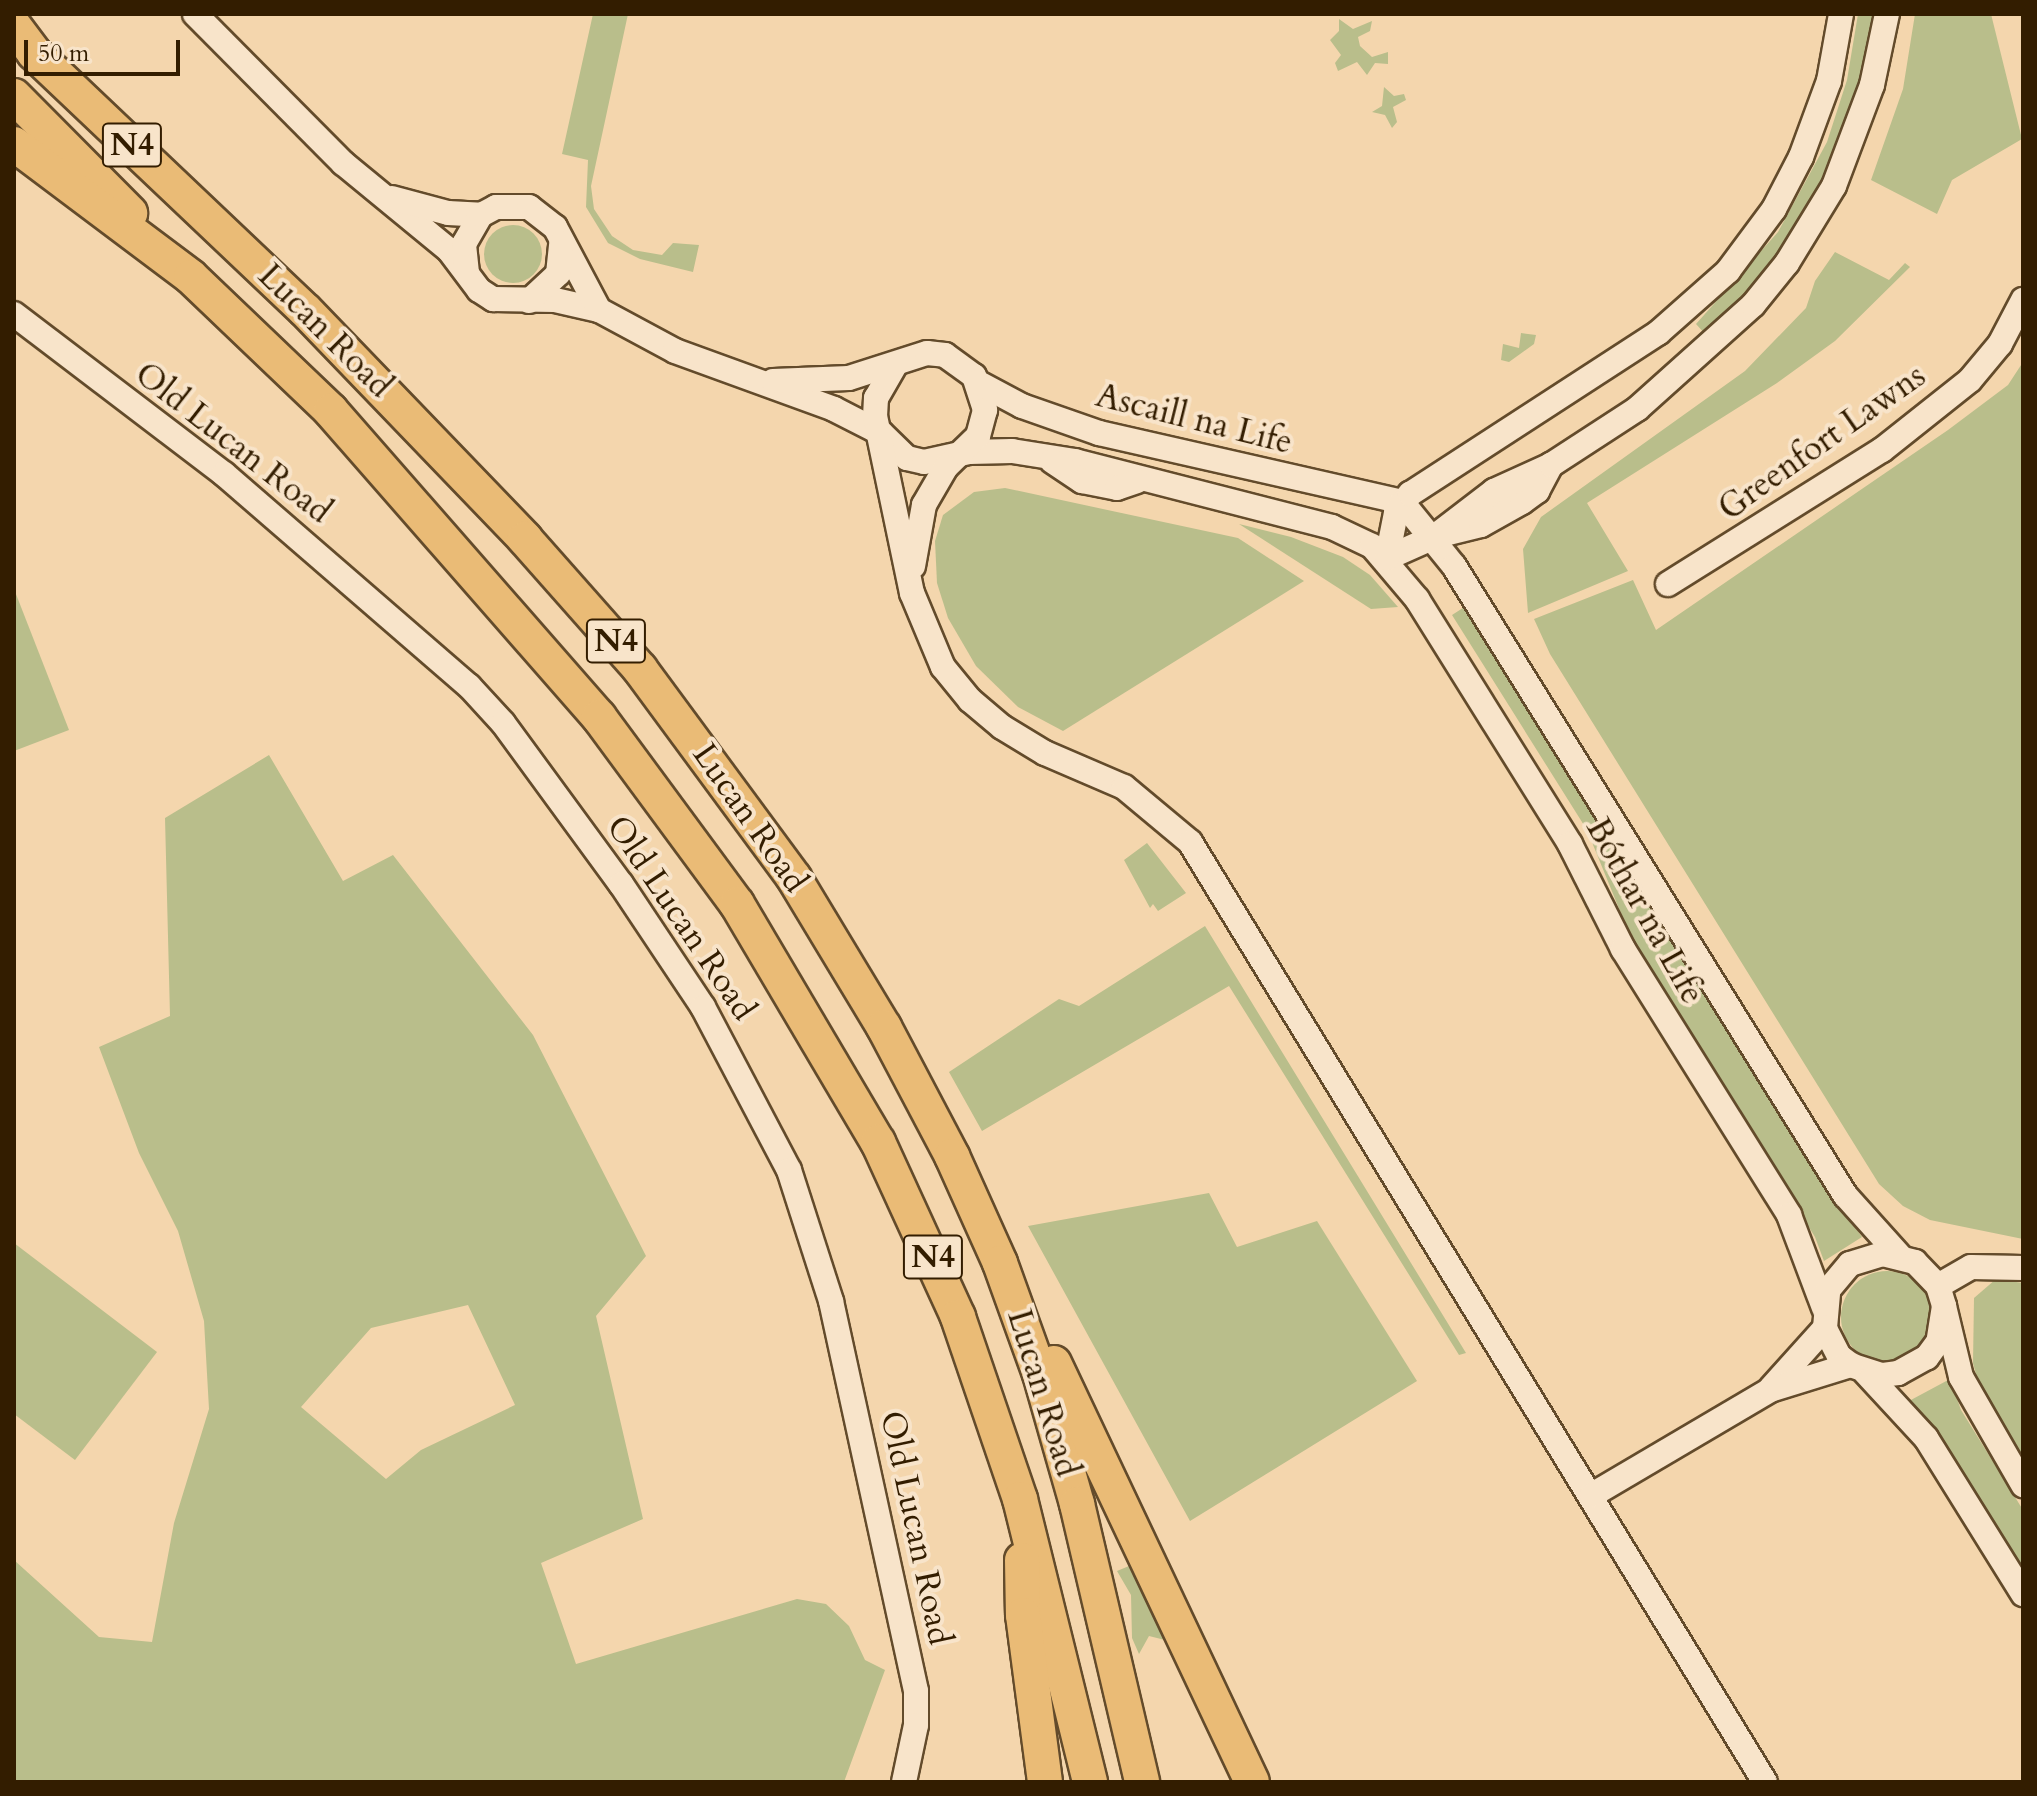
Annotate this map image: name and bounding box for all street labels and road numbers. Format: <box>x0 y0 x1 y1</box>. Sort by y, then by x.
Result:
road number: N4 <box>100 117 164 173</box>
street label: Lucan Road <box>250 256 400 406</box>
street label: Old Lucan Road <box>127 354 339 532</box>
street label: Greenfort Lawns <box>1710 355 1934 529</box>
street label: Ascaill na Life <box>1092 375 1296 463</box>
road number: N4 <box>584 613 648 669</box>
street label: Lucan Road <box>684 736 816 900</box>
street label: Old Lucan Road <box>598 808 764 1028</box>
street label: Bóthar na Life <box>1577 811 1713 1011</box>
road number: N4 <box>901 1229 965 1285</box>
street label: Lucan Road <box>998 1305 1088 1481</box>
street label: Old Lucan Road <box>871 1407 961 1649</box>

